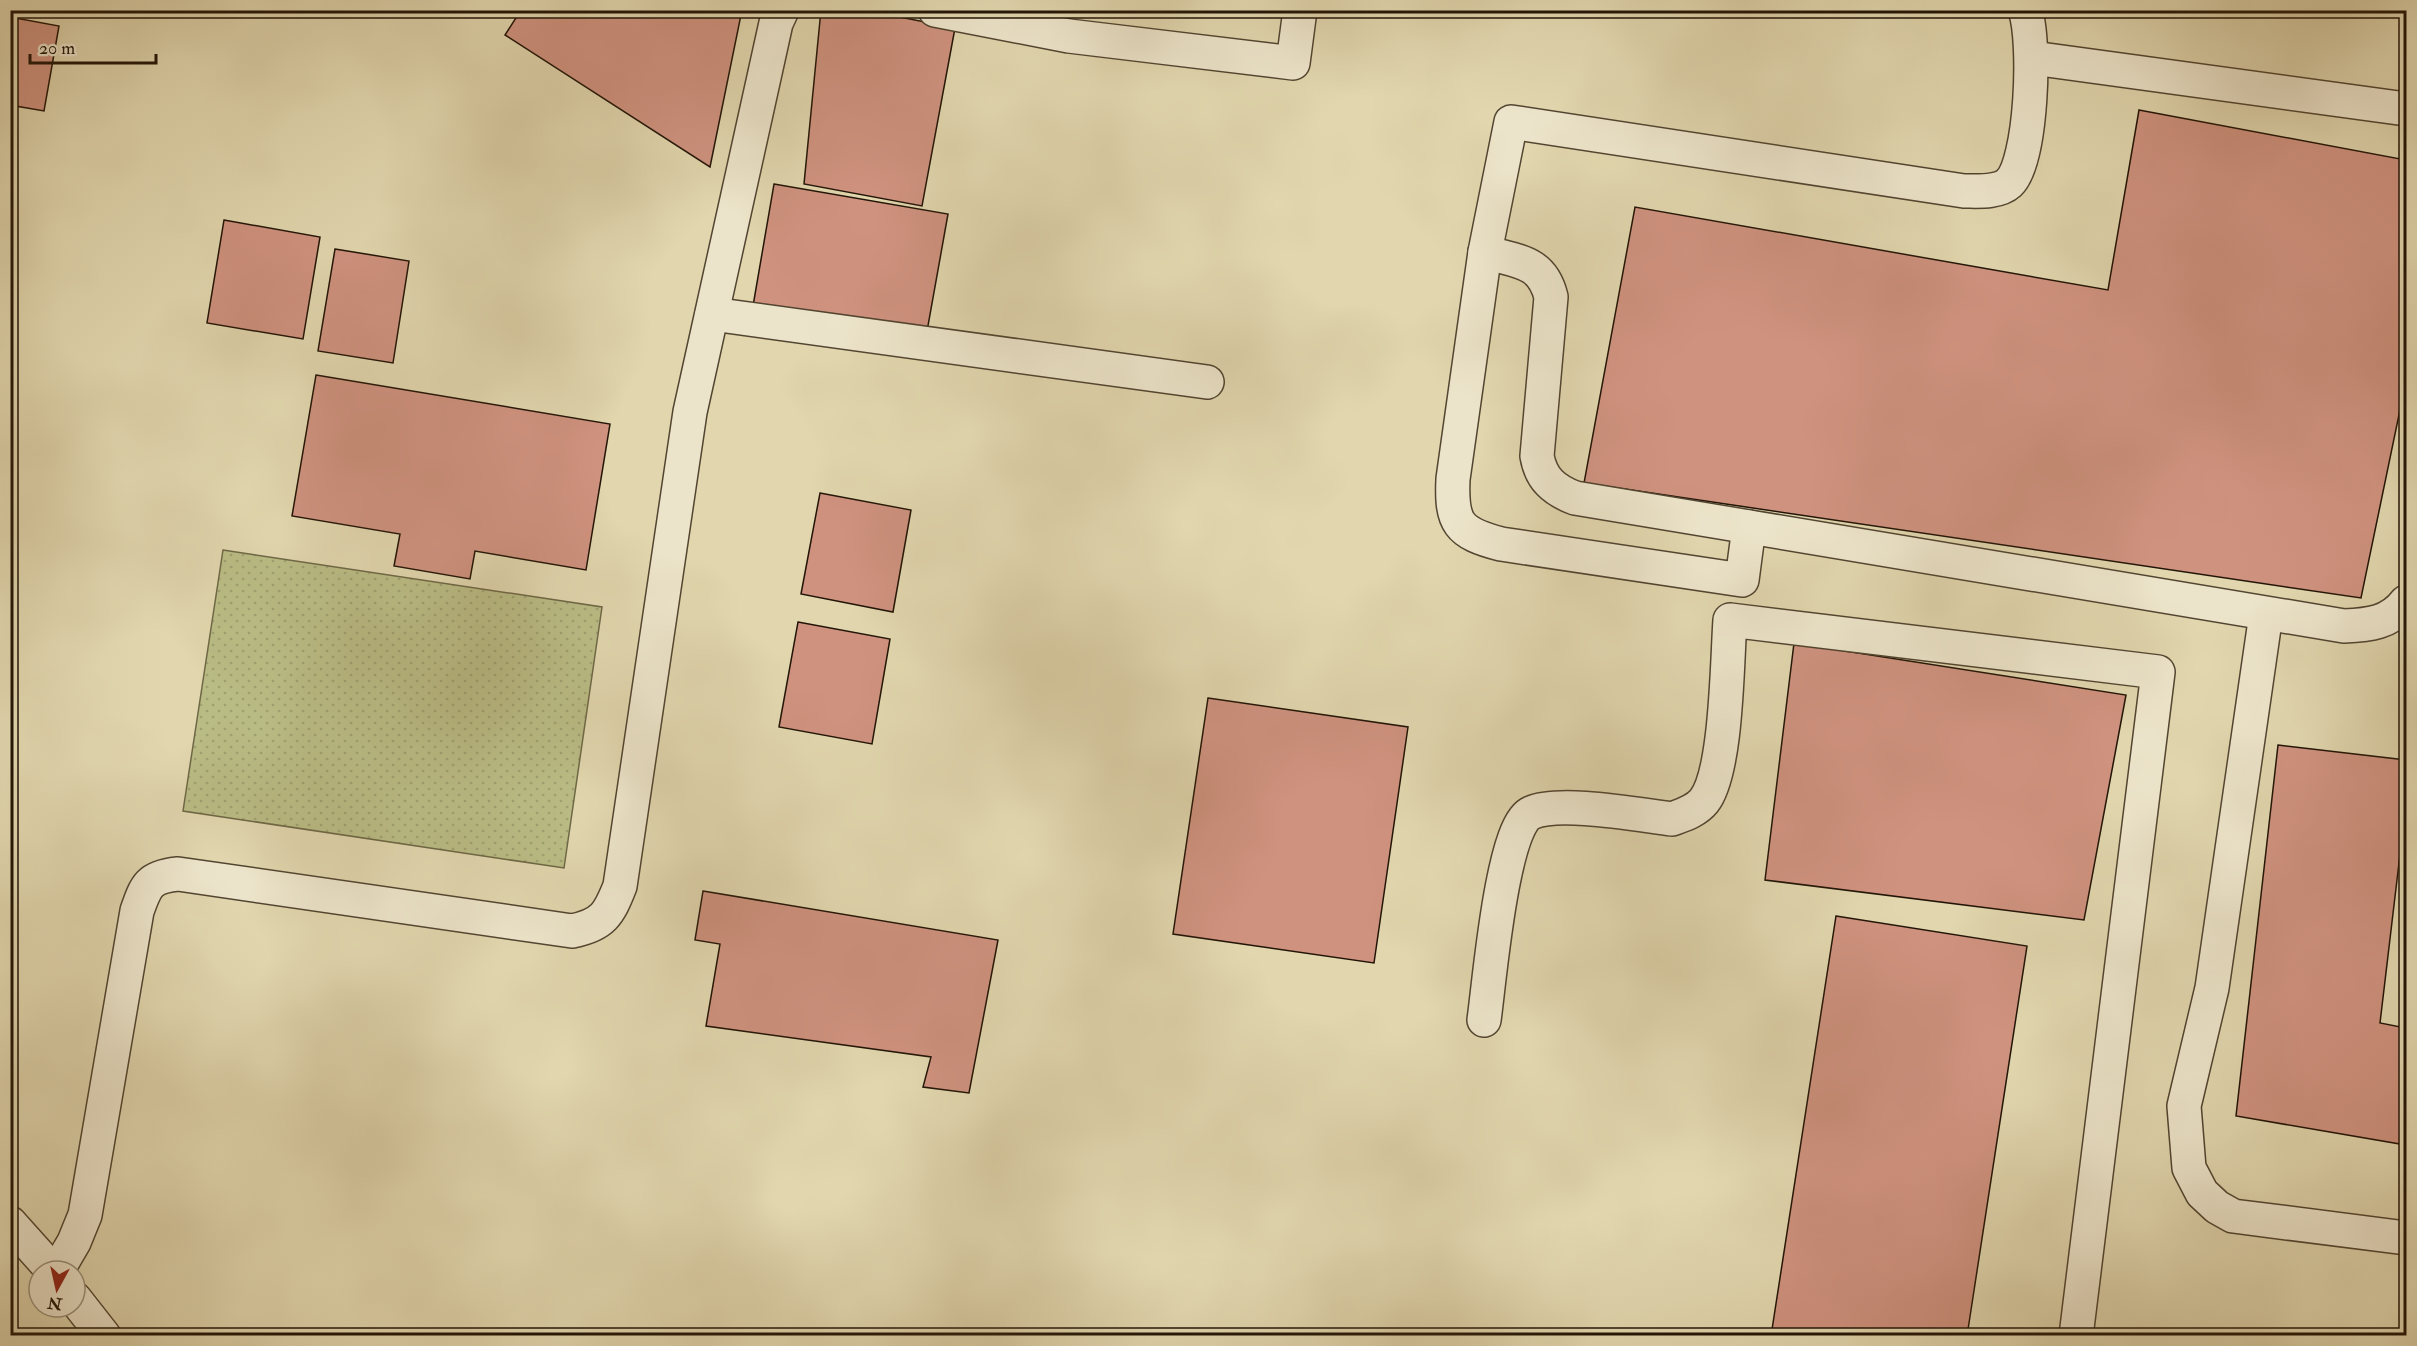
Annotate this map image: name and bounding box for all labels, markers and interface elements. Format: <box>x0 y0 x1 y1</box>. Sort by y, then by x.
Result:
scale bar <box>30 27 156 65</box>
text: 20 m <box>39 37 75 60</box>
north arrow <box>27 1259 87 1319</box>
text: N <box>46 1292 65 1314</box>

